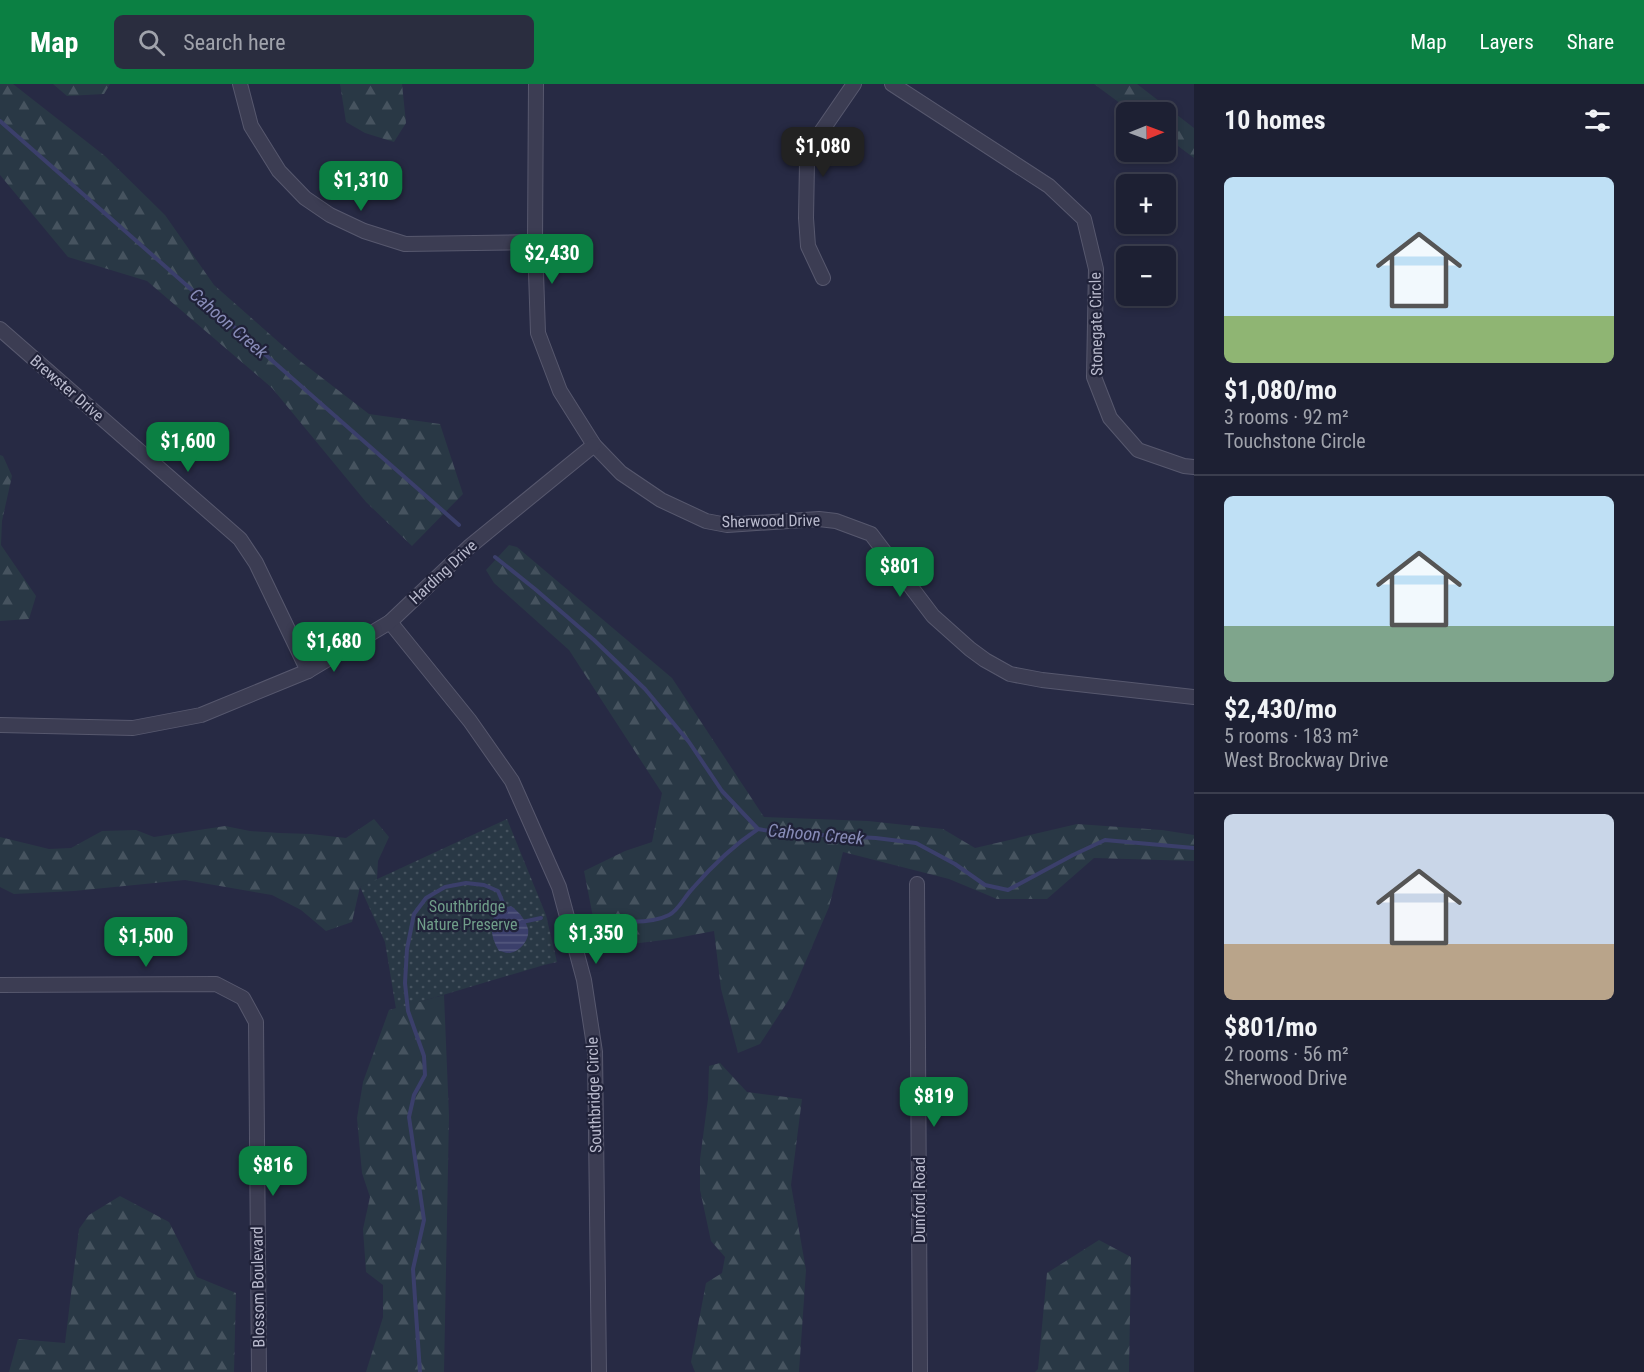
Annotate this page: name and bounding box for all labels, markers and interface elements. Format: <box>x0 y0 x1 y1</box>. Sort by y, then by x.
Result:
search box <box>114 15 534 69</box>
text: Map <box>30 26 78 59</box>
icon: search <box>135 26 168 59</box>
text: Search here <box>183 30 286 55</box>
text: Map <box>1410 30 1447 54</box>
text: Layers <box>1480 30 1534 54</box>
text: Share <box>1567 30 1614 54</box>
north arrow <box>1116 102 1176 162</box>
map controls <box>1116 102 1176 306</box>
icon: filters <box>1581 104 1614 137</box>
text: 10 homes <box>1224 105 1326 135</box>
pin: $1,080 <box>774 127 872 178</box>
text: $1,080 <box>795 134 851 158</box>
pin: $1,310 <box>312 161 410 212</box>
text: $1,310 <box>333 168 389 192</box>
button: + <box>1116 174 1176 234</box>
icon: home <box>1365 216 1473 324</box>
pin: $2,430 <box>503 234 601 285</box>
text: $2,430 <box>524 241 580 265</box>
button: − <box>1116 246 1176 306</box>
street label: Stonegate Circle <box>1086 272 1106 376</box>
water label: Cahoon Creek <box>186 284 273 363</box>
street label: Brewster Drive <box>26 351 108 425</box>
text: $1,080/mo <box>1224 375 1337 405</box>
text: 3 rooms · 92 m² <box>1224 405 1349 429</box>
pin: $1,600 <box>139 422 237 473</box>
text: $1,600 <box>160 429 216 453</box>
text: Touchstone Circle <box>1224 429 1366 453</box>
street label: Sherwood Drive <box>722 511 820 531</box>
icon: home <box>1365 535 1473 643</box>
street label: Harding Drive <box>405 536 481 608</box>
pin: $801 <box>864 547 936 598</box>
text: $801 <box>880 554 920 578</box>
pin: $1,680 <box>285 622 383 673</box>
text: $1,680 <box>306 629 362 653</box>
text: $2,430/mo <box>1224 694 1337 724</box>
text: 5 rooms · 183 m² <box>1224 724 1359 748</box>
text: West Brockway Drive <box>1224 748 1388 772</box>
water label: Cahoon Creek <box>767 819 866 849</box>
icon: home <box>1365 853 1473 961</box>
park label: Southbridge Nature Preserve <box>416 897 518 934</box>
pin: $1,350 <box>547 914 645 965</box>
pin: $1,500 <box>97 917 195 968</box>
text: $1,350 <box>568 921 624 945</box>
text: $1,500 <box>118 924 174 948</box>
text: $801/mo <box>1224 1012 1317 1042</box>
street label: Southbridge Circle <box>582 1037 606 1153</box>
text: 2 rooms · 56 m² <box>1224 1042 1349 1066</box>
text: Sherwood Drive <box>1224 1066 1347 1090</box>
pin: $819 <box>898 1077 970 1128</box>
text: $819 <box>914 1084 954 1108</box>
pin: $816 <box>237 1146 309 1197</box>
text: $816 <box>253 1153 293 1177</box>
street label: Dunford Road <box>910 1157 929 1243</box>
street label: Blossom Boulevard <box>247 1226 269 1348</box>

